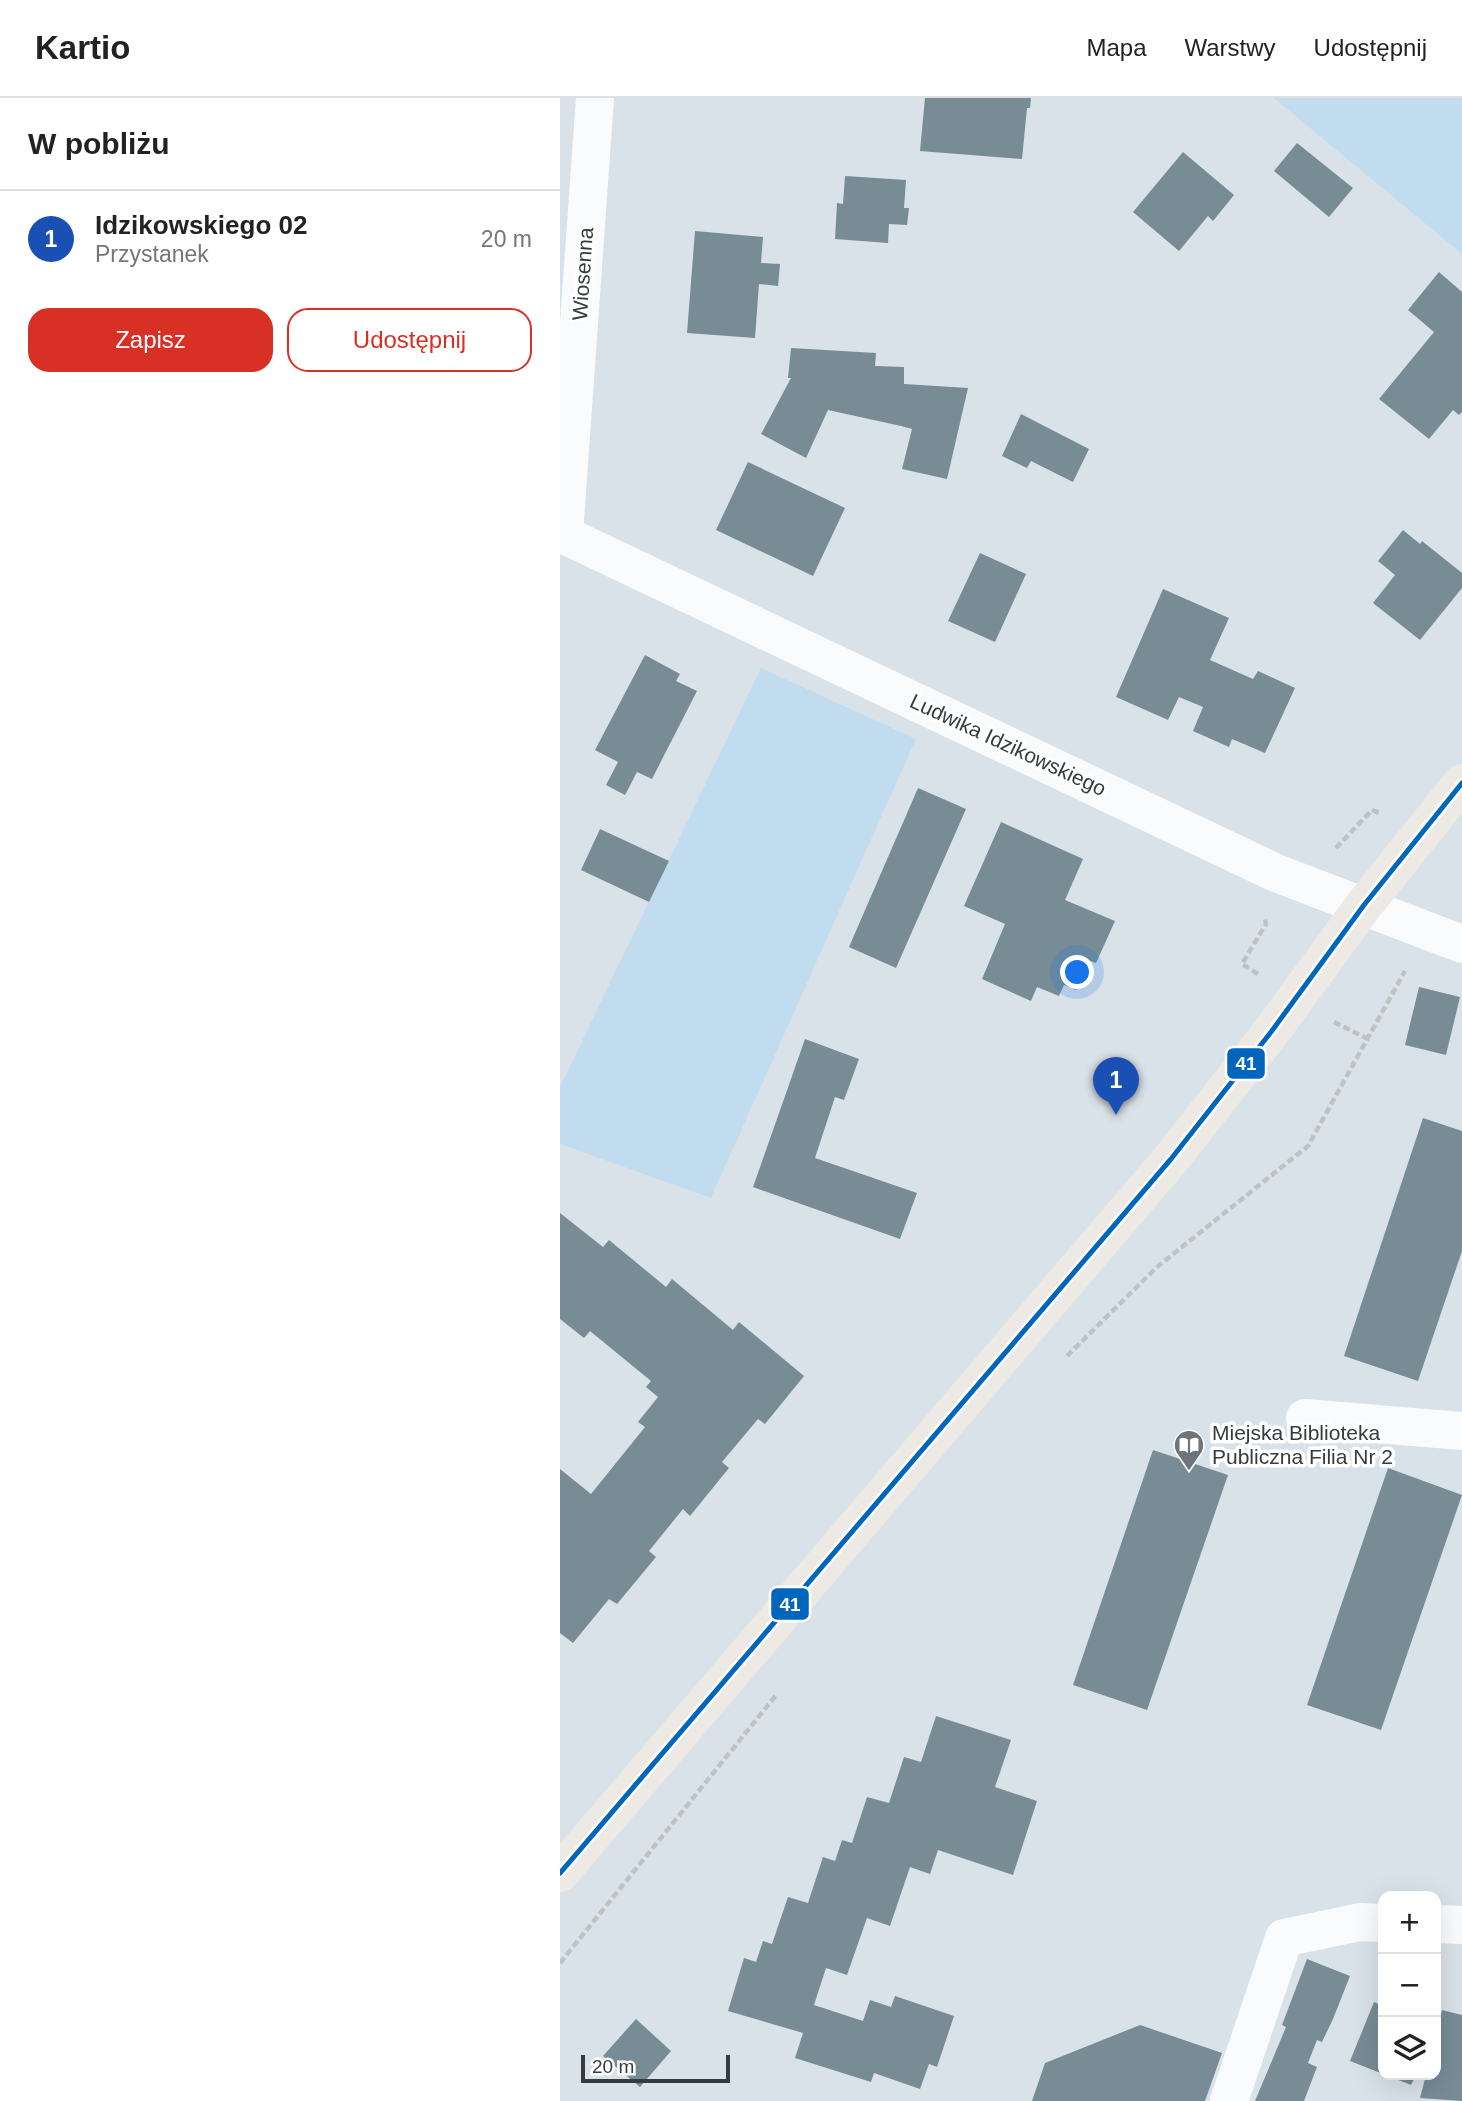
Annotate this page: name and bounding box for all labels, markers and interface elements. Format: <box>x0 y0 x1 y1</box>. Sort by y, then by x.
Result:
text: Kartio <box>35 29 130 66</box>
text: Mapa <box>1086 34 1146 61</box>
text: Warstwy <box>1184 34 1276 61</box>
text: Udostępnij <box>1314 34 1427 61</box>
text: W pobliżu <box>28 127 170 160</box>
text: Idzikowskiego 02 <box>95 210 307 240</box>
text: 1 <box>45 226 57 252</box>
text: 20 m <box>481 226 532 252</box>
street label: Wiosenna <box>568 226 597 321</box>
text: Przystanek <box>95 241 209 267</box>
button: Zapisz <box>28 308 273 372</box>
button: Udostępnij <box>287 308 532 372</box>
street label: Ludwika Idzikowskiego <box>907 689 1110 800</box>
your location <box>1060 955 1094 989</box>
line badge: 41 <box>1226 1047 1266 1080</box>
text: 41 <box>1235 1053 1257 1074</box>
pin: 1 <box>1093 1057 1139 1115</box>
place label: Miejska Biblioteka Publiczna Filia Nr 2 <box>1212 1421 1393 1468</box>
library icon: Miejska Biblioteka Publiczna Filia Nr 2 <box>1172 1428 1206 1472</box>
line badge: 41 <box>770 1587 810 1621</box>
text: 41 <box>779 1594 801 1615</box>
map controls <box>1378 1891 1441 2080</box>
button: + <box>1378 1891 1441 1954</box>
button: − <box>1378 1954 1441 2017</box>
button: layers <box>1378 2017 1441 2080</box>
scale bar <box>581 2052 730 2084</box>
text: 20 m <box>592 2056 634 2077</box>

